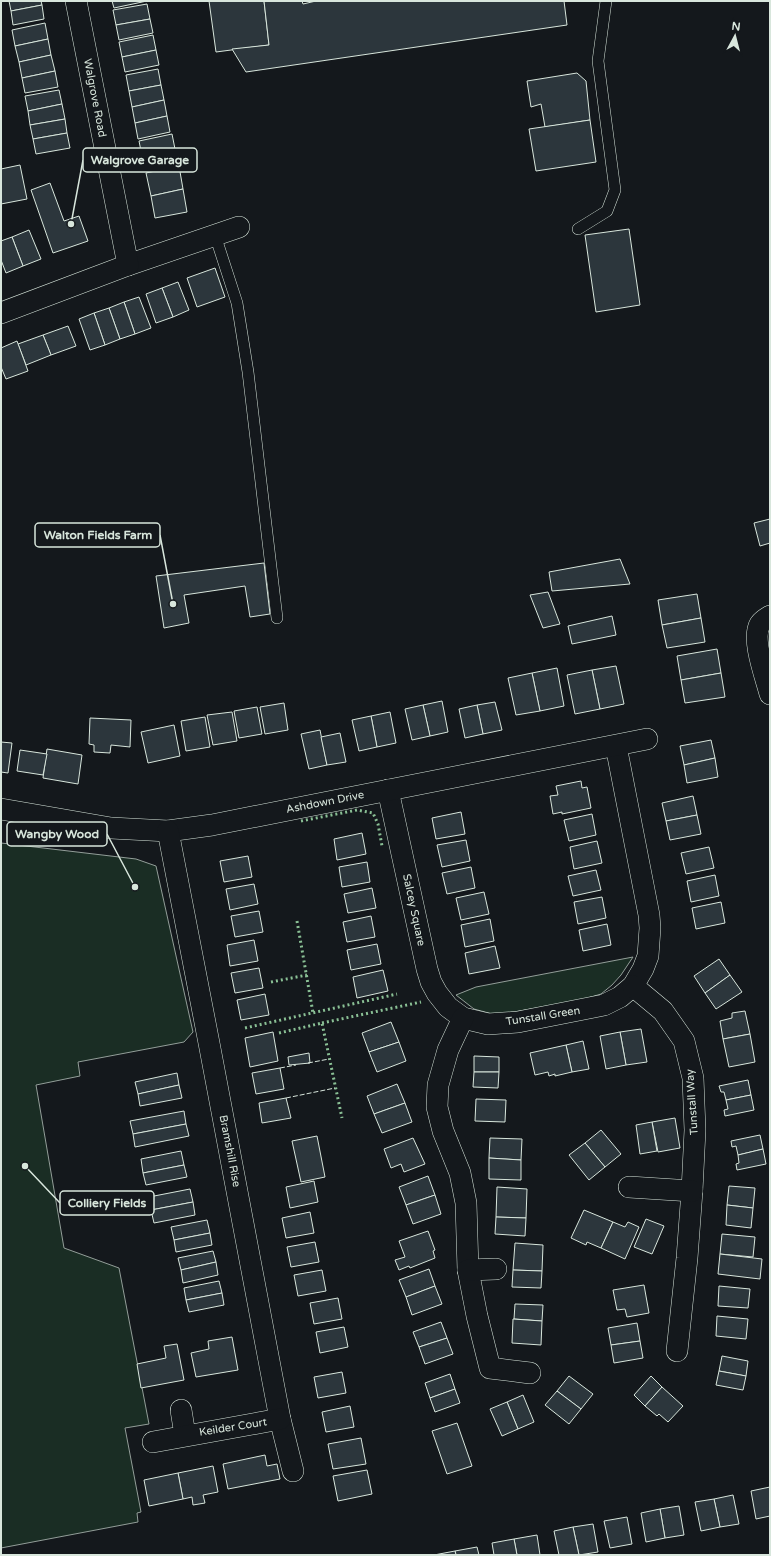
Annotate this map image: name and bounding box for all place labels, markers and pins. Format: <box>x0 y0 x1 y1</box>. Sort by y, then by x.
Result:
callout: Walgrove Garage <box>83 148 197 172</box>
callout: Walton Fields Farm <box>35 523 160 547</box>
callout: Wangby Wood <box>7 822 107 846</box>
callout: Colliery Fields <box>60 1191 154 1215</box>

